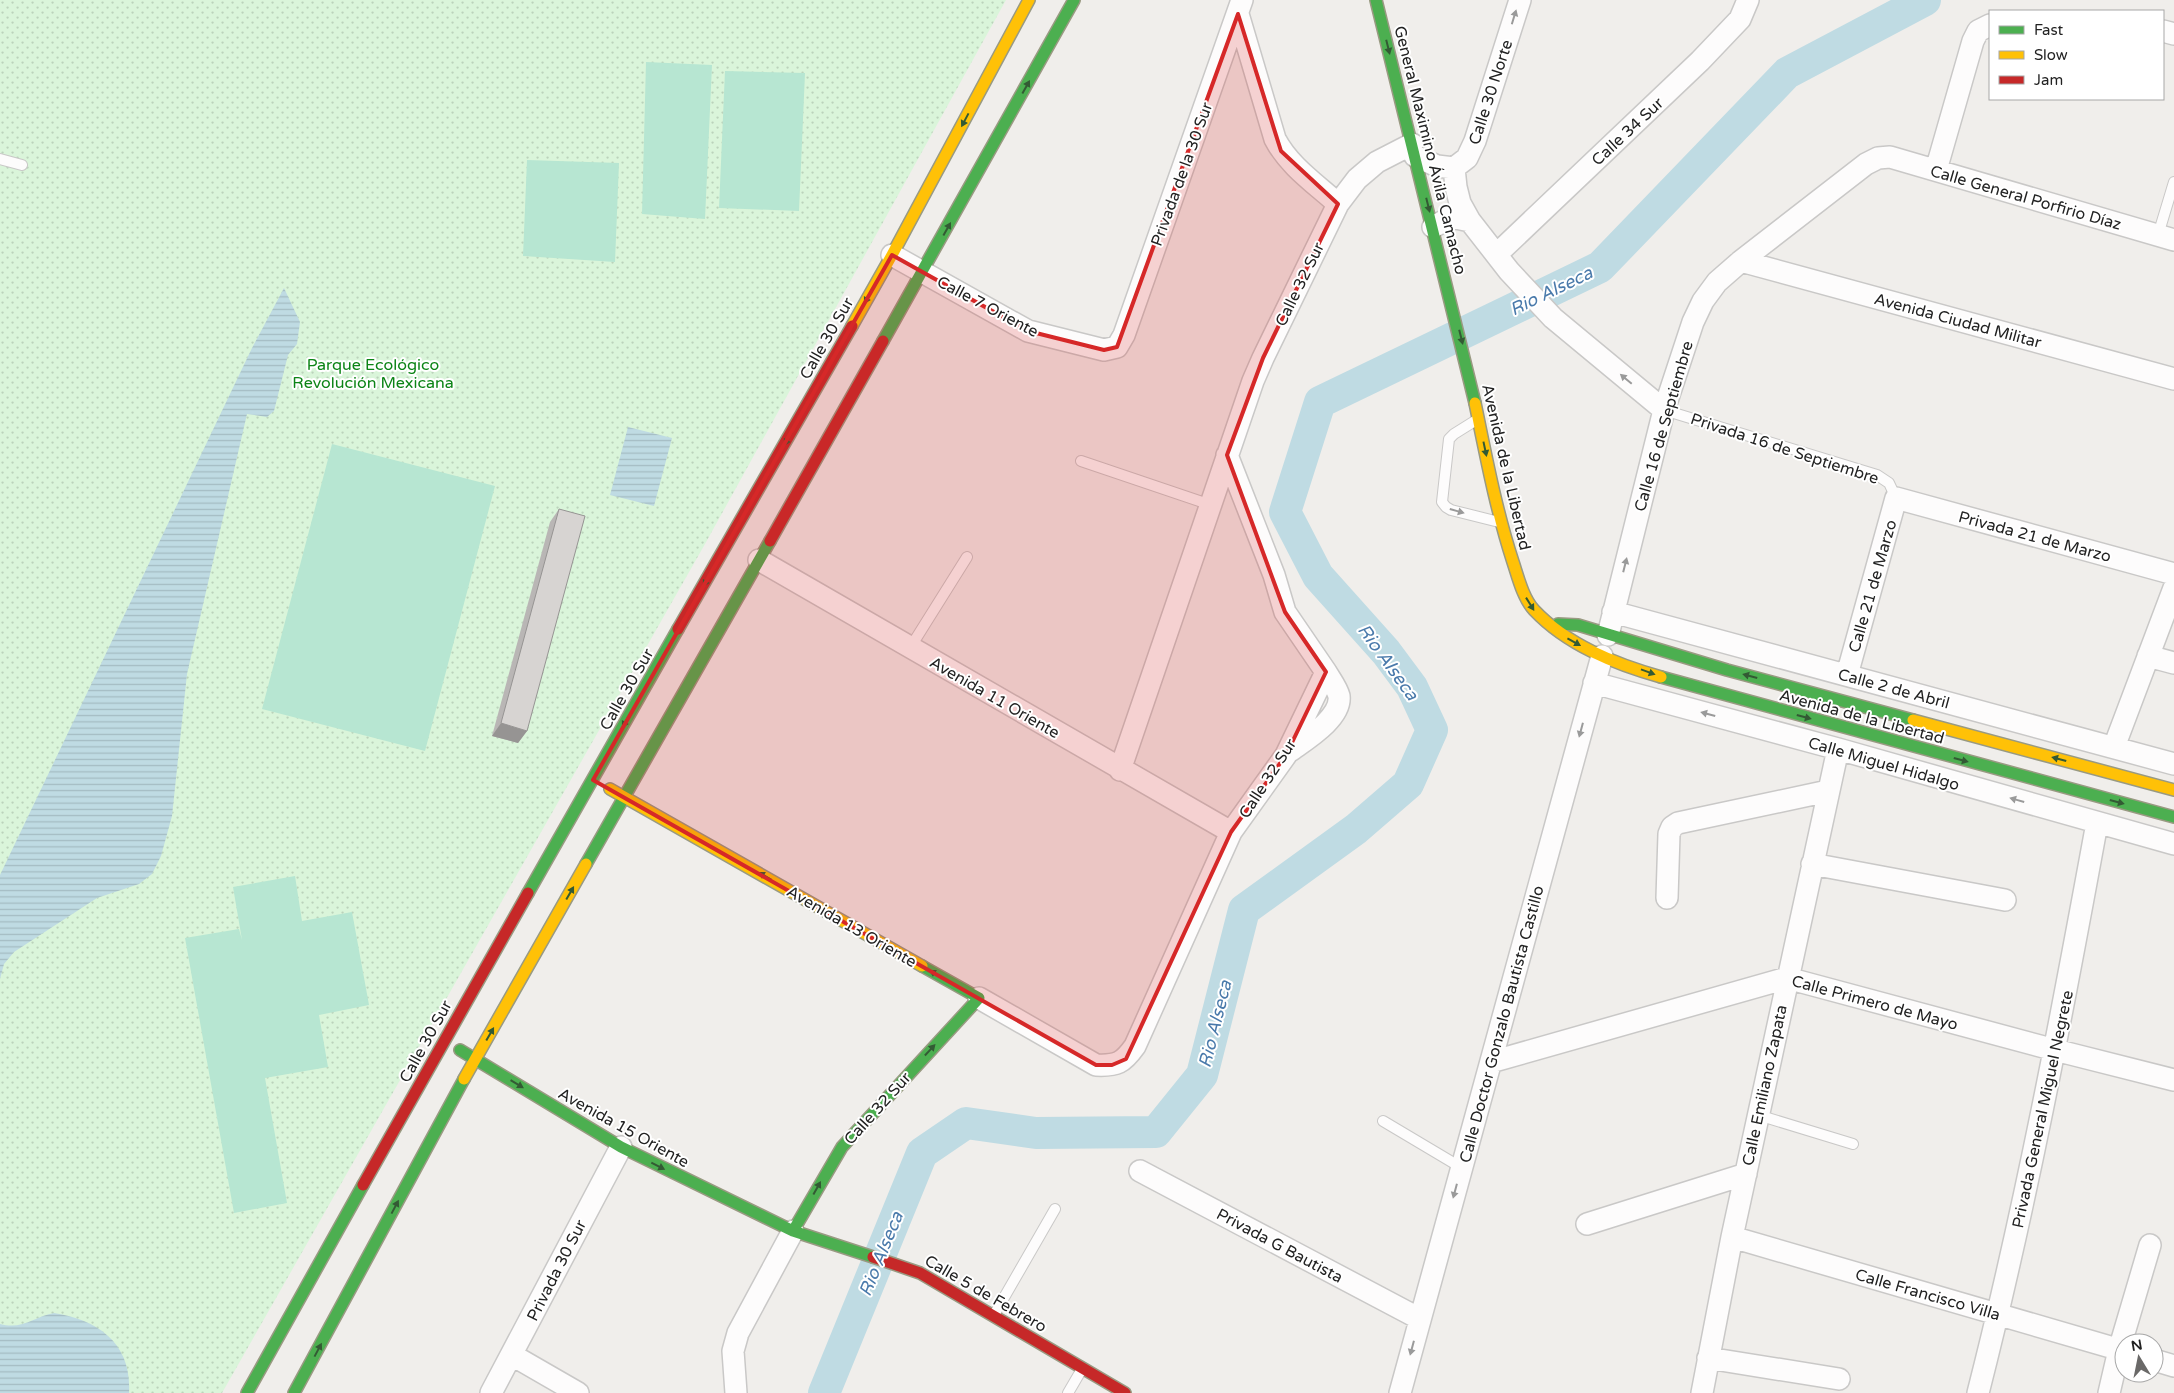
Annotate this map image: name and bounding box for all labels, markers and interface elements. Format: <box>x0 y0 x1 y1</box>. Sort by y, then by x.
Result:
one-way arrow <box>1511 10 1519 25</box>
legend <box>1989 10 2164 100</box>
text: Fast <box>2034 21 2064 39</box>
street label: General Maximino Ávila Camacho <box>1389 24 1471 277</box>
street label: Calle 30 Norte <box>1465 37 1517 147</box>
one-way arrow <box>1384 40 1392 55</box>
text: Slow <box>2034 46 2068 64</box>
text: Jam <box>2034 71 2063 89</box>
one-way arrow <box>1021 80 1030 94</box>
street label: Calle 34 Sur <box>1588 93 1668 170</box>
street label: Privada de la 30 Sur <box>1147 99 1218 249</box>
one-way arrow <box>961 113 969 127</box>
street label: Calle General Porfirio Díaz <box>1928 161 2124 235</box>
one-way arrow <box>1424 197 1432 212</box>
one-way arrow <box>943 222 951 237</box>
street label: Calle 32 Sur <box>1271 238 1329 330</box>
water label: Rio Alseca <box>1506 261 1597 320</box>
street label: Calle 7 Oriente <box>933 272 1042 342</box>
street label: Avenida Ciudad Militar <box>1872 289 2044 353</box>
one-way arrow <box>864 290 872 305</box>
street label: Calle 30 Sur <box>795 293 859 383</box>
one-way arrow <box>1457 329 1465 344</box>
street label: Calle 16 de Septiembre <box>1630 339 1698 514</box>
park label: Parque Ecológico Revolución Mexicana <box>292 355 454 393</box>
one-way arrow <box>1620 374 1632 385</box>
street label: Avenida de la Libertad <box>1477 382 1535 552</box>
street label: Privada 16 de Septiembre <box>1688 409 1881 489</box>
one-way arrow <box>783 432 792 445</box>
one-way arrow <box>1481 441 1489 456</box>
street label: Privada 21 de Marzo <box>1956 507 2113 567</box>
one-way arrow <box>1450 508 1465 516</box>
street label: Calle 21 de Marzo <box>1844 518 1901 655</box>
one-way arrow <box>1621 558 1629 573</box>
one-way arrow <box>703 572 711 587</box>
one-way arrow <box>1526 597 1535 610</box>
water label: Rio Alseca <box>1353 619 1424 705</box>
one-way arrow <box>1567 638 1582 646</box>
street label: Calle 30 Sur <box>595 644 659 734</box>
street label: Avenida 11 Oriente <box>926 653 1063 743</box>
street label: Calle 2 de Abril <box>1836 664 1952 713</box>
one-way arrow <box>1640 669 1655 676</box>
one-way arrow <box>1743 672 1758 680</box>
street label: Avenida de la Libertad <box>1777 685 1946 749</box>
one-way arrow <box>1701 710 1716 718</box>
one-way arrow <box>1796 713 1811 721</box>
one-way arrow <box>622 714 631 727</box>
one-way arrow <box>1577 723 1585 738</box>
street label: Calle Miguel Hidalgo <box>1806 733 1962 795</box>
street label: Calle 32 Sur <box>1235 734 1302 822</box>
one-way arrow <box>2052 755 2067 763</box>
one-way arrow <box>1953 756 1968 764</box>
one-way arrow <box>2009 796 2024 804</box>
one-way arrow <box>2110 798 2125 806</box>
one-way arrow <box>758 872 771 881</box>
street label: Avenida 13 Oriente <box>783 882 920 972</box>
street label: Calle Doctor Gonzalo Bautista Castillo <box>1455 884 1549 1165</box>
one-way arrow <box>566 886 575 899</box>
one-way arrow <box>930 970 943 979</box>
street label: Calle Primero de Mayo <box>1789 971 1960 1035</box>
water label: Rio Alseca <box>1194 977 1237 1070</box>
street label: Privada General Miguel Negrete <box>2008 988 2078 1230</box>
street label: Calle 30 Sur <box>395 996 457 1086</box>
street label: Calle Emiliano Zapata <box>1738 1003 1792 1167</box>
one-way arrow <box>486 1027 494 1041</box>
one-way arrow <box>924 1044 936 1056</box>
street label: Calle 32 Sur <box>840 1067 916 1149</box>
one-way arrow <box>511 1080 524 1089</box>
street label: Avenida 15 Oriente <box>555 1084 692 1172</box>
one-way arrow <box>651 1162 665 1170</box>
one-way arrow <box>813 1181 821 1196</box>
one-way arrow <box>1451 1183 1459 1198</box>
one-way arrow <box>391 1200 399 1215</box>
street label: Privada G Bautista <box>1213 1204 1346 1288</box>
water label: Rio Alseca <box>854 1208 908 1300</box>
street label: Privada 30 Sur <box>523 1216 591 1325</box>
street label: Calle 5 de Febrero <box>921 1251 1050 1337</box>
street label: Calle Francisco Villa <box>1853 1265 2003 1325</box>
north arrow <box>2114 1333 2164 1383</box>
text: N <box>2130 1336 2144 1355</box>
one-way arrow <box>1408 1340 1416 1355</box>
one-way arrow <box>313 1343 322 1357</box>

